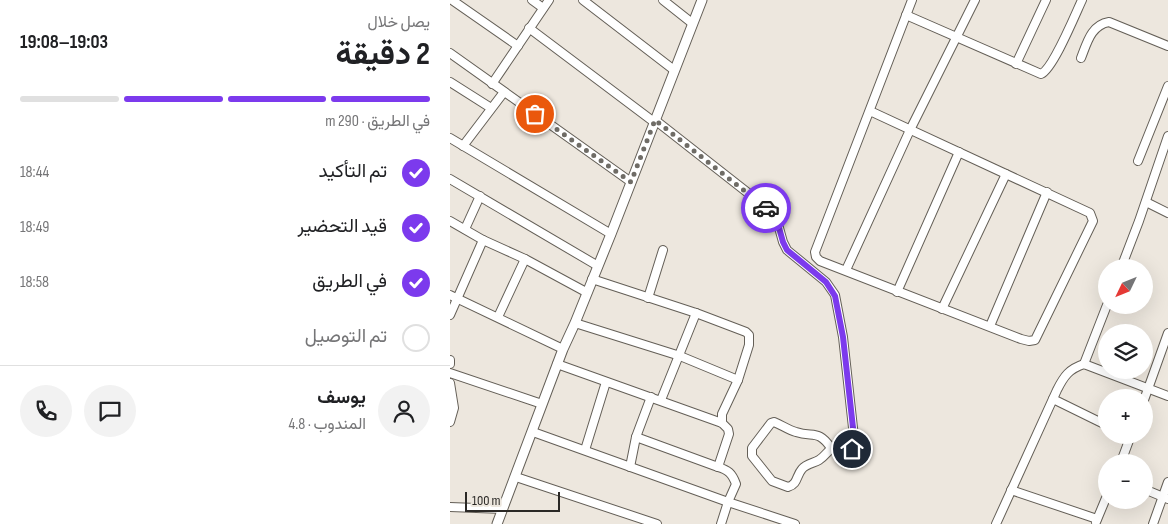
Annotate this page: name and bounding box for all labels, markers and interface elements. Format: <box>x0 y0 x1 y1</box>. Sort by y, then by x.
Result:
text: يصل خلال <box>367 13 430 32</box>
text: 19:03–19:08 <box>20 31 108 54</box>
text: 2 دقيقة <box>336 35 430 74</box>
pin <box>514 93 556 135</box>
icon: bag <box>521 100 549 128</box>
text: في الطريق · 290 m <box>325 112 430 131</box>
icon: check <box>402 159 430 187</box>
text: تم التأكيد <box>319 160 387 183</box>
text: 18:44 <box>20 163 49 182</box>
courier <box>741 183 791 233</box>
icon: car <box>752 194 780 222</box>
icon: check <box>402 214 430 242</box>
text: قيد التحضير <box>297 215 387 238</box>
text: 18:49 <box>20 218 49 237</box>
north arrow <box>1098 259 1152 314</box>
map controls <box>1098 259 1153 509</box>
icon: check <box>402 269 430 297</box>
text: في الطريق <box>312 270 387 293</box>
text: 18:58 <box>20 273 49 292</box>
button: layers <box>1098 324 1153 379</box>
text: تم التوصيل <box>305 325 387 348</box>
button: phone <box>20 385 72 437</box>
button: chat <box>84 385 136 437</box>
button: person <box>378 385 430 437</box>
text: يوسف <box>317 386 366 409</box>
button: + <box>1098 389 1153 444</box>
text: المندوب · 4.8 <box>289 415 366 434</box>
pin <box>831 428 873 470</box>
icon: home <box>838 435 866 463</box>
button: − <box>1098 454 1153 509</box>
scale bar <box>465 489 560 512</box>
text: 100 m <box>472 492 501 509</box>

